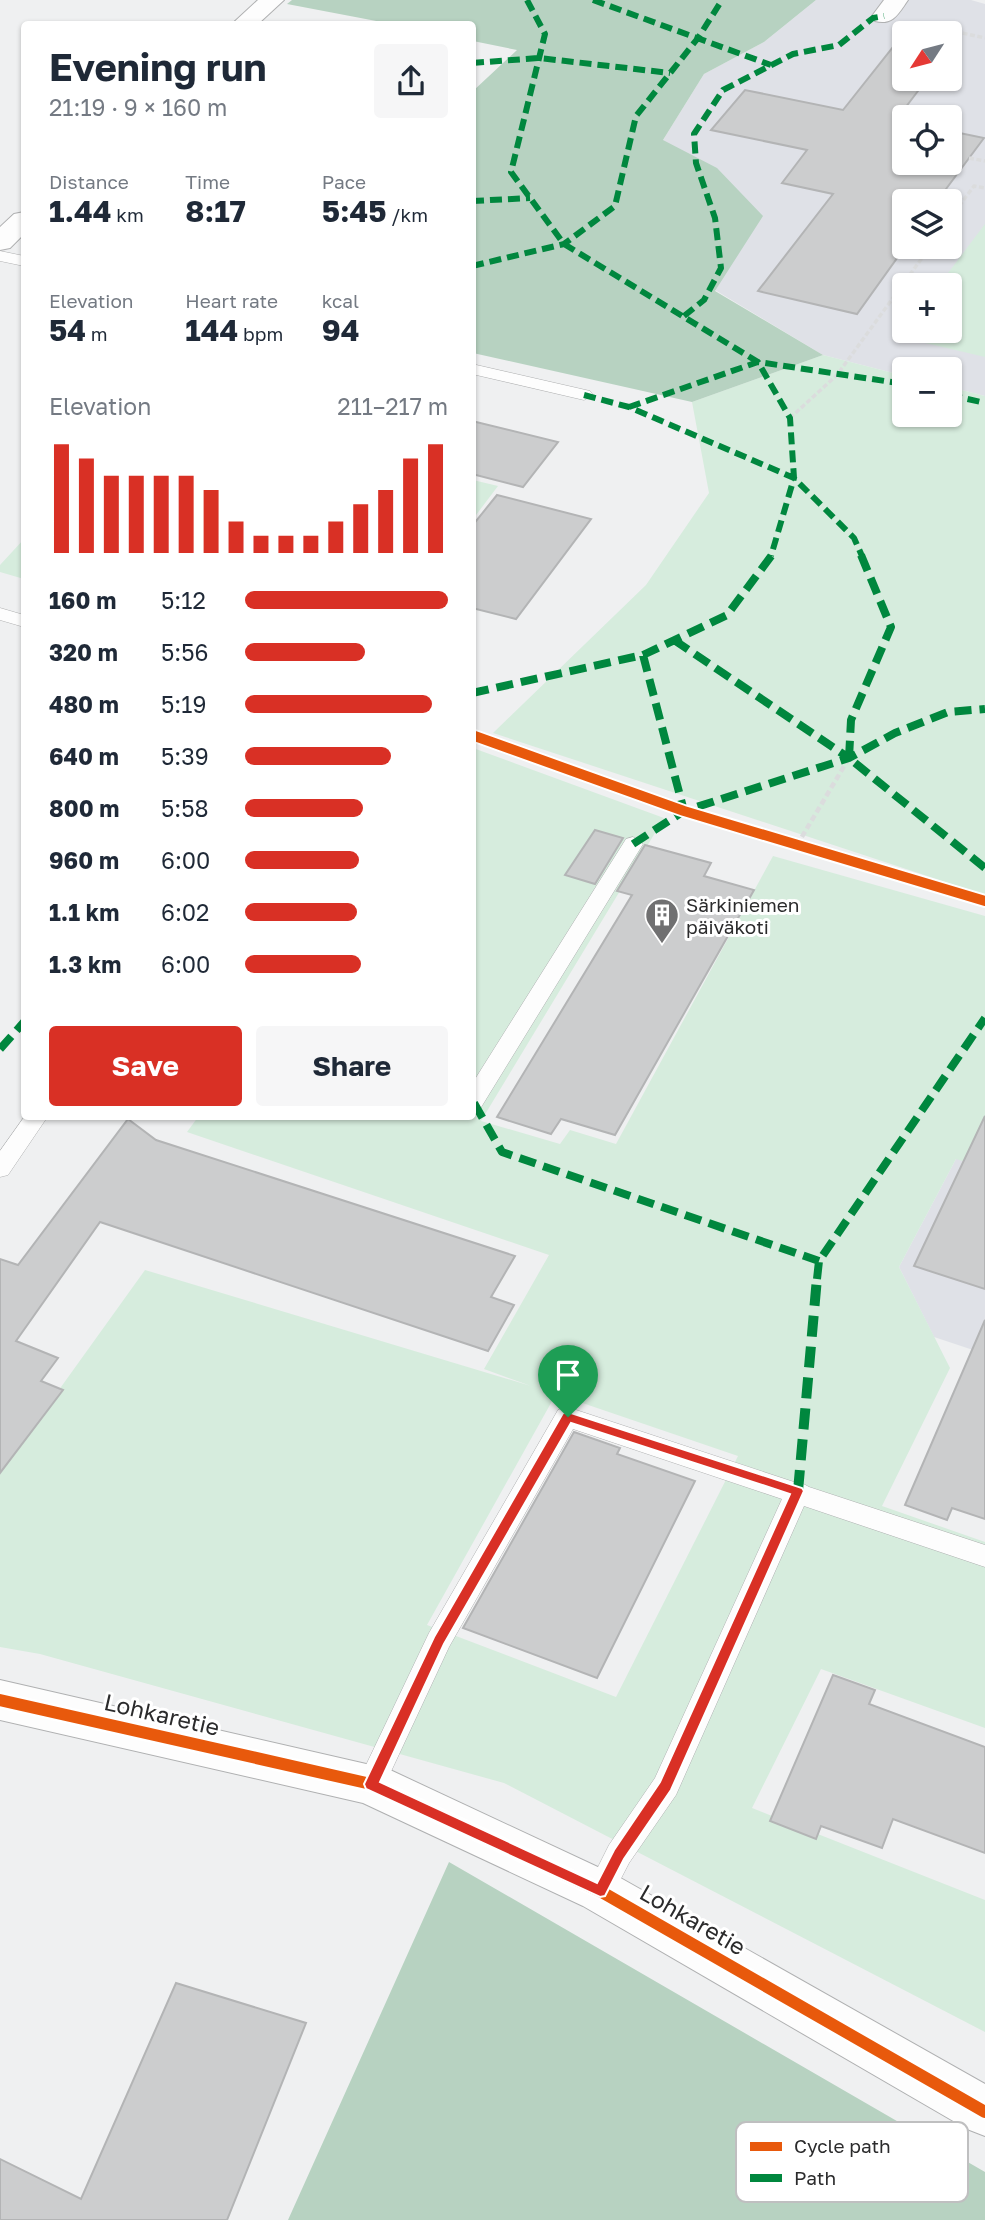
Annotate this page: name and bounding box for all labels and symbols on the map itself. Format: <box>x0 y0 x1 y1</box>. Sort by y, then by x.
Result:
north arrow <box>892 21 962 91</box>
place label: Särkiniemen päiväkoti <box>686 893 799 938</box>
building icon: Särkiniemen päiväkoti <box>643 896 681 945</box>
pin <box>538 1345 598 1417</box>
street label: Lohkaretie <box>102 1687 222 1741</box>
street label: Lohkaretie <box>635 1878 751 1960</box>
legend <box>736 2122 968 2202</box>
text: Cycle path <box>794 2134 891 2157</box>
text: Path <box>794 2166 836 2189</box>

